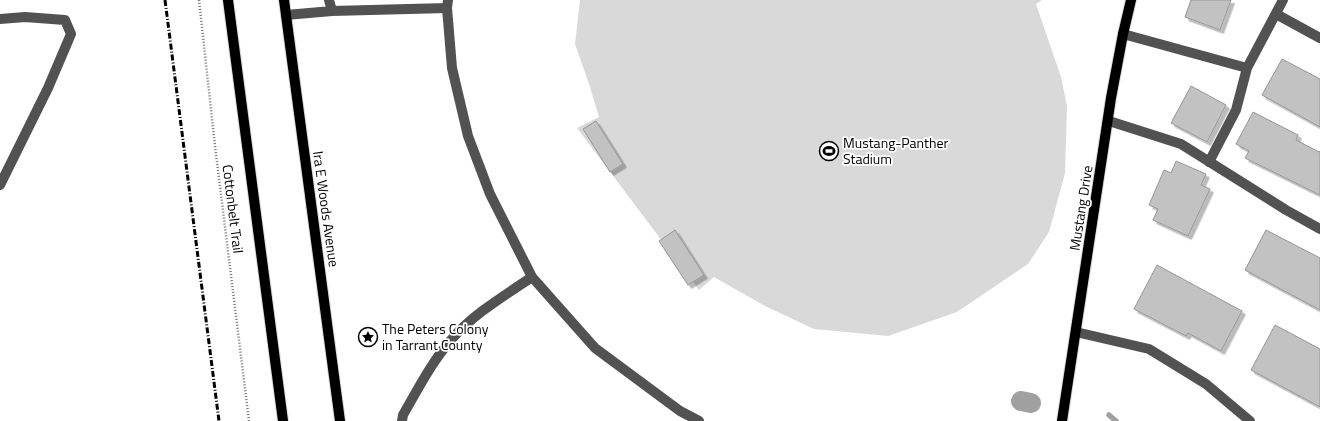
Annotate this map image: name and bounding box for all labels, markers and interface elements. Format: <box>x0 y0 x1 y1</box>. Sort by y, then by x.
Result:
place label: Mustang-Panther Stadium <box>843 132 949 169</box>
sports icon: Mustang-Panther Stadium <box>818 140 840 162</box>
street label: Ira E Woods Avenue <box>308 150 345 268</box>
street label: Cottonbelt Trail <box>218 163 249 255</box>
street label: Mustang Drive <box>1063 164 1098 252</box>
place label: The Peters Colony in Tarrant County <box>382 318 489 355</box>
place icon: The Peters Colony in Tarrant County <box>357 326 379 348</box>

